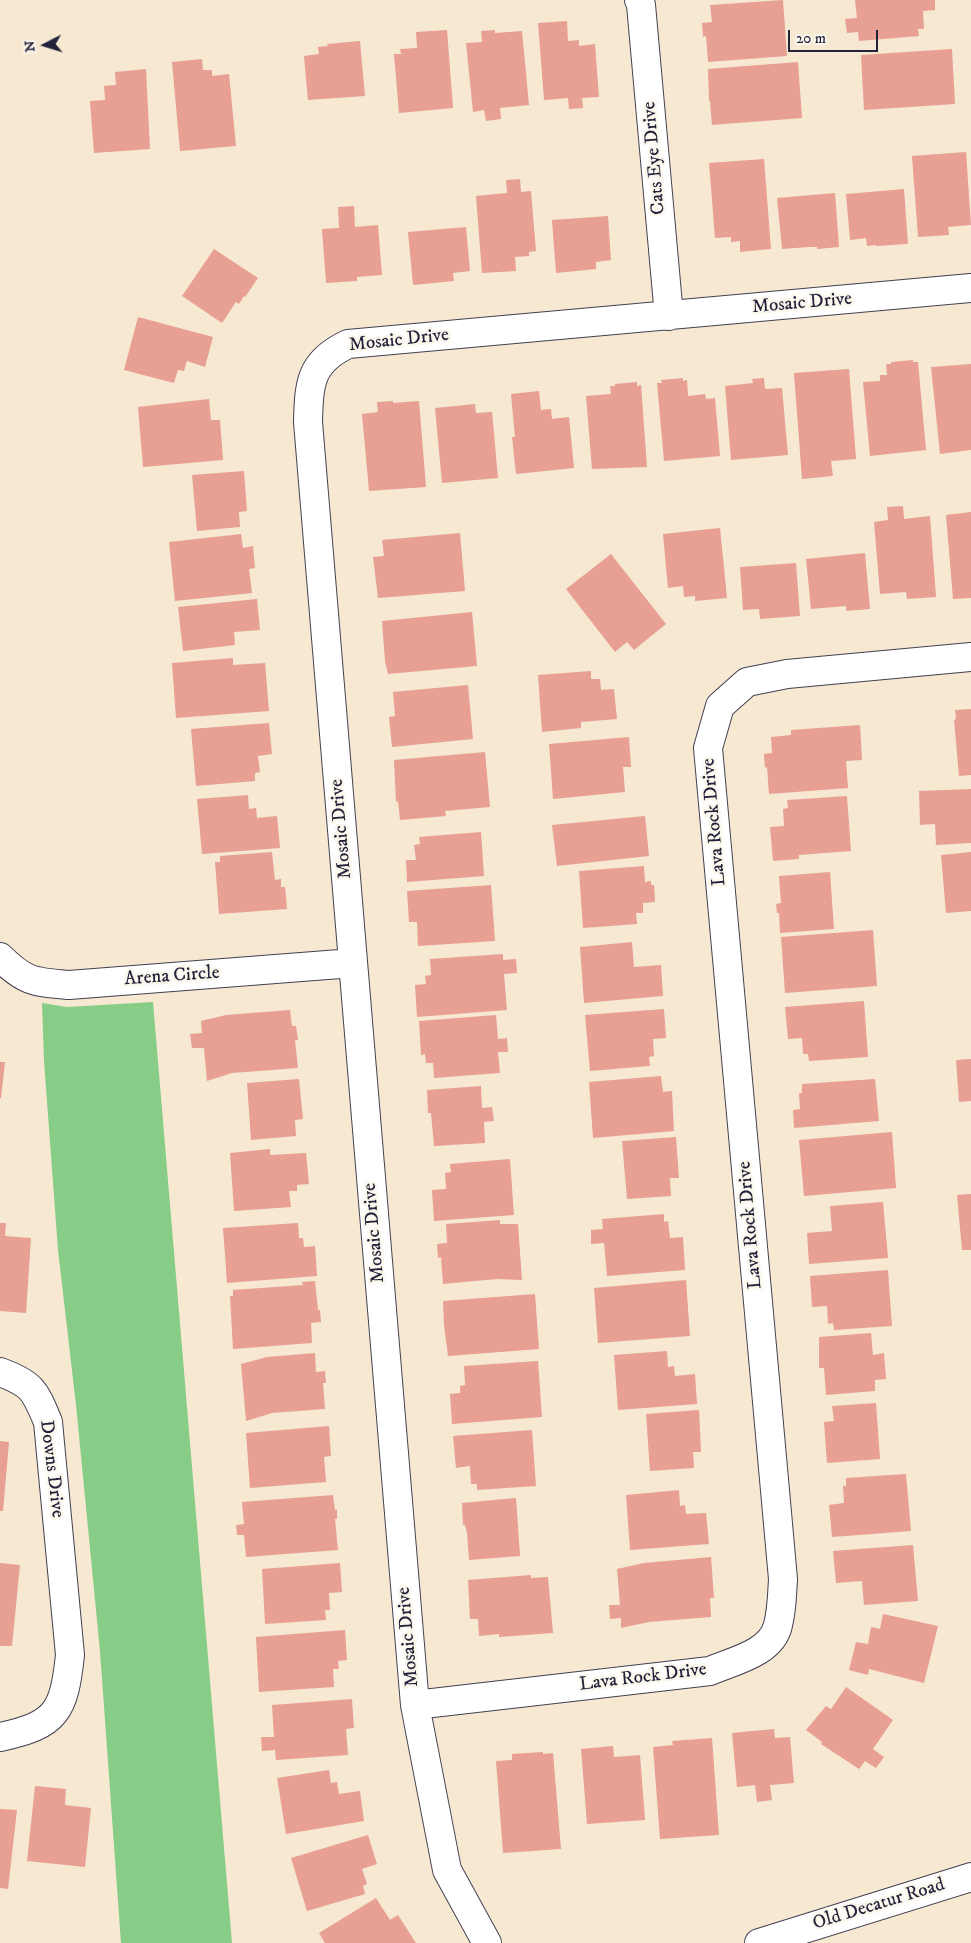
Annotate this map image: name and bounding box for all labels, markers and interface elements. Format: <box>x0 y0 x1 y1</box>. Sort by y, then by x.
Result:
north arrow <box>20 20 70 70</box>
scale bar <box>791 20 881 52</box>
text: 20 m <box>796 29 826 48</box>
text: N <box>21 40 40 53</box>
street label: Cats Eye Drive <box>639 100 671 216</box>
street label: Mosaic Drive <box>751 288 853 320</box>
street label: Mosaic Drive <box>348 324 450 358</box>
street label: Lava Rock Drive <box>698 757 732 887</box>
street label: Mosaic Drive <box>326 778 358 880</box>
street label: Arena Circle <box>124 962 220 992</box>
street label: Lava Rock Drive <box>734 1160 768 1290</box>
street label: Mosaic Drive <box>359 1182 391 1284</box>
street label: Downs Drive <box>34 1419 68 1519</box>
street label: Mosaic Drive <box>393 1586 425 1688</box>
street label: Lava Rock Drive <box>578 1659 708 1697</box>
street label: Old Decatur Road <box>810 1874 948 1936</box>

